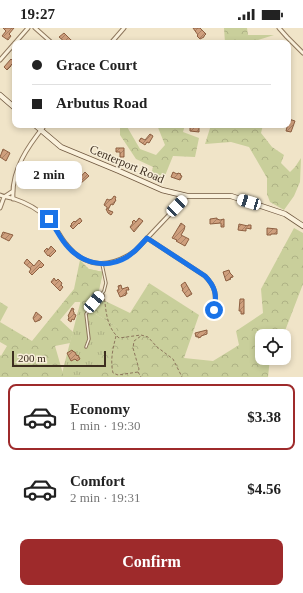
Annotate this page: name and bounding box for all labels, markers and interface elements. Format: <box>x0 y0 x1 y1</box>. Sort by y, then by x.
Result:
text: 19:27 <box>20 6 55 22</box>
text: Grace Court <box>56 57 137 73</box>
text: Arbutus Road <box>56 95 147 111</box>
street label: Centerport Road <box>88 142 166 186</box>
callout: 2 min <box>16 161 82 189</box>
text: 2 min <box>33 167 65 182</box>
car <box>164 193 190 219</box>
car <box>236 193 262 211</box>
route end <box>40 210 58 228</box>
car <box>82 289 106 315</box>
route start <box>205 301 223 319</box>
map controls <box>255 329 291 365</box>
button: locate <box>255 329 291 365</box>
scale bar <box>12 349 106 368</box>
text: 200 m <box>18 352 46 364</box>
icon: car <box>22 399 58 435</box>
text: Economy <box>70 401 130 417</box>
text: $3.38 <box>247 409 281 425</box>
text: 1 min · 19:30 <box>70 418 140 433</box>
icon: car <box>22 471 58 507</box>
text: Comfort <box>70 473 125 489</box>
text: $4.56 <box>247 481 281 497</box>
text: 2 min · 19:31 <box>70 490 140 505</box>
button: Confirm <box>20 539 283 585</box>

